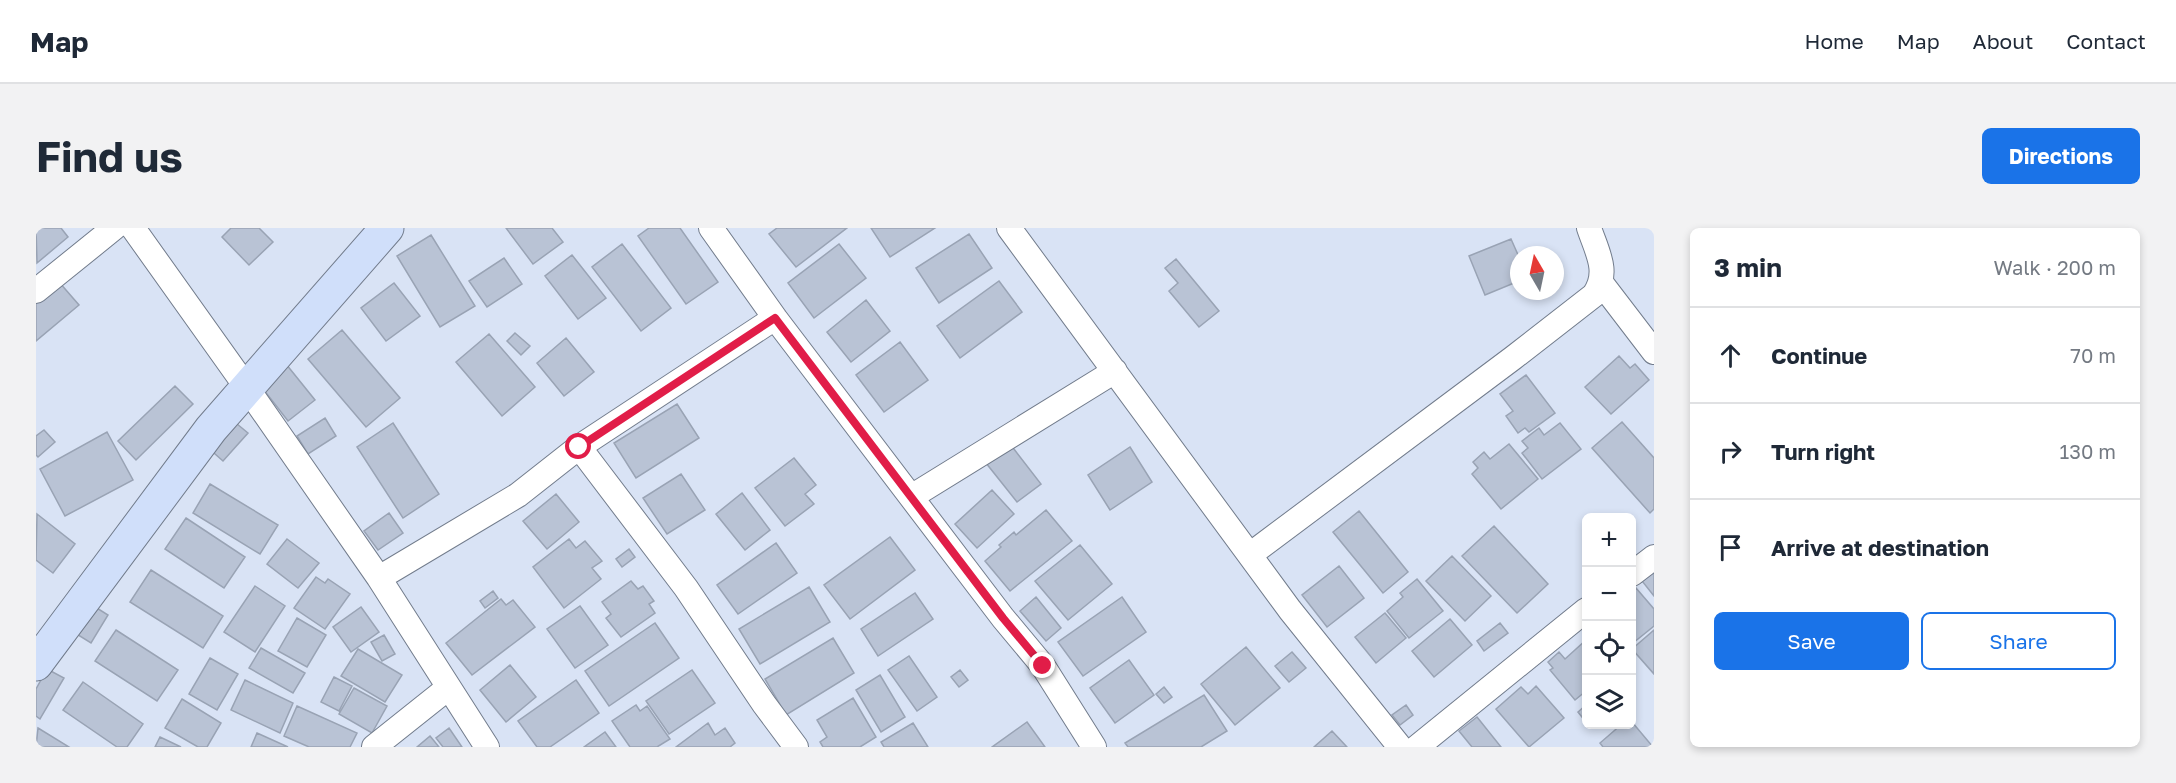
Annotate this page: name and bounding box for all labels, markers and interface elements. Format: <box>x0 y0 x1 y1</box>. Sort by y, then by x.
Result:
text: Map <box>30 25 88 58</box>
text: Home <box>1804 28 1864 54</box>
text: Map <box>1897 28 1940 54</box>
text: About <box>1973 28 2033 54</box>
text: Contact <box>2066 28 2146 54</box>
button: Directions <box>1982 128 2140 184</box>
text: Find us <box>36 131 183 181</box>
north arrow <box>1510 246 1564 300</box>
text: 3 min <box>1714 252 1782 283</box>
text: Walk · 200 m <box>1994 255 2116 279</box>
icon: ahead <box>1714 339 1747 372</box>
text: Continue <box>1771 342 1867 369</box>
text: 70 m <box>2070 343 2116 367</box>
route start <box>565 433 591 459</box>
icon: right <box>1714 435 1747 468</box>
text: Turn right <box>1771 438 1875 465</box>
text: 130 m <box>2060 439 2116 463</box>
map controls <box>1582 513 1636 729</box>
button: + <box>1582 513 1636 567</box>
icon: arrive <box>1714 531 1747 564</box>
text: Arrive at destination <box>1771 534 1989 561</box>
button: − <box>1582 567 1636 621</box>
button: Save <box>1714 612 1909 670</box>
button: Share <box>1921 612 2116 670</box>
button: locate <box>1582 621 1636 675</box>
route end <box>1029 652 1055 678</box>
button: layers <box>1582 675 1636 729</box>

